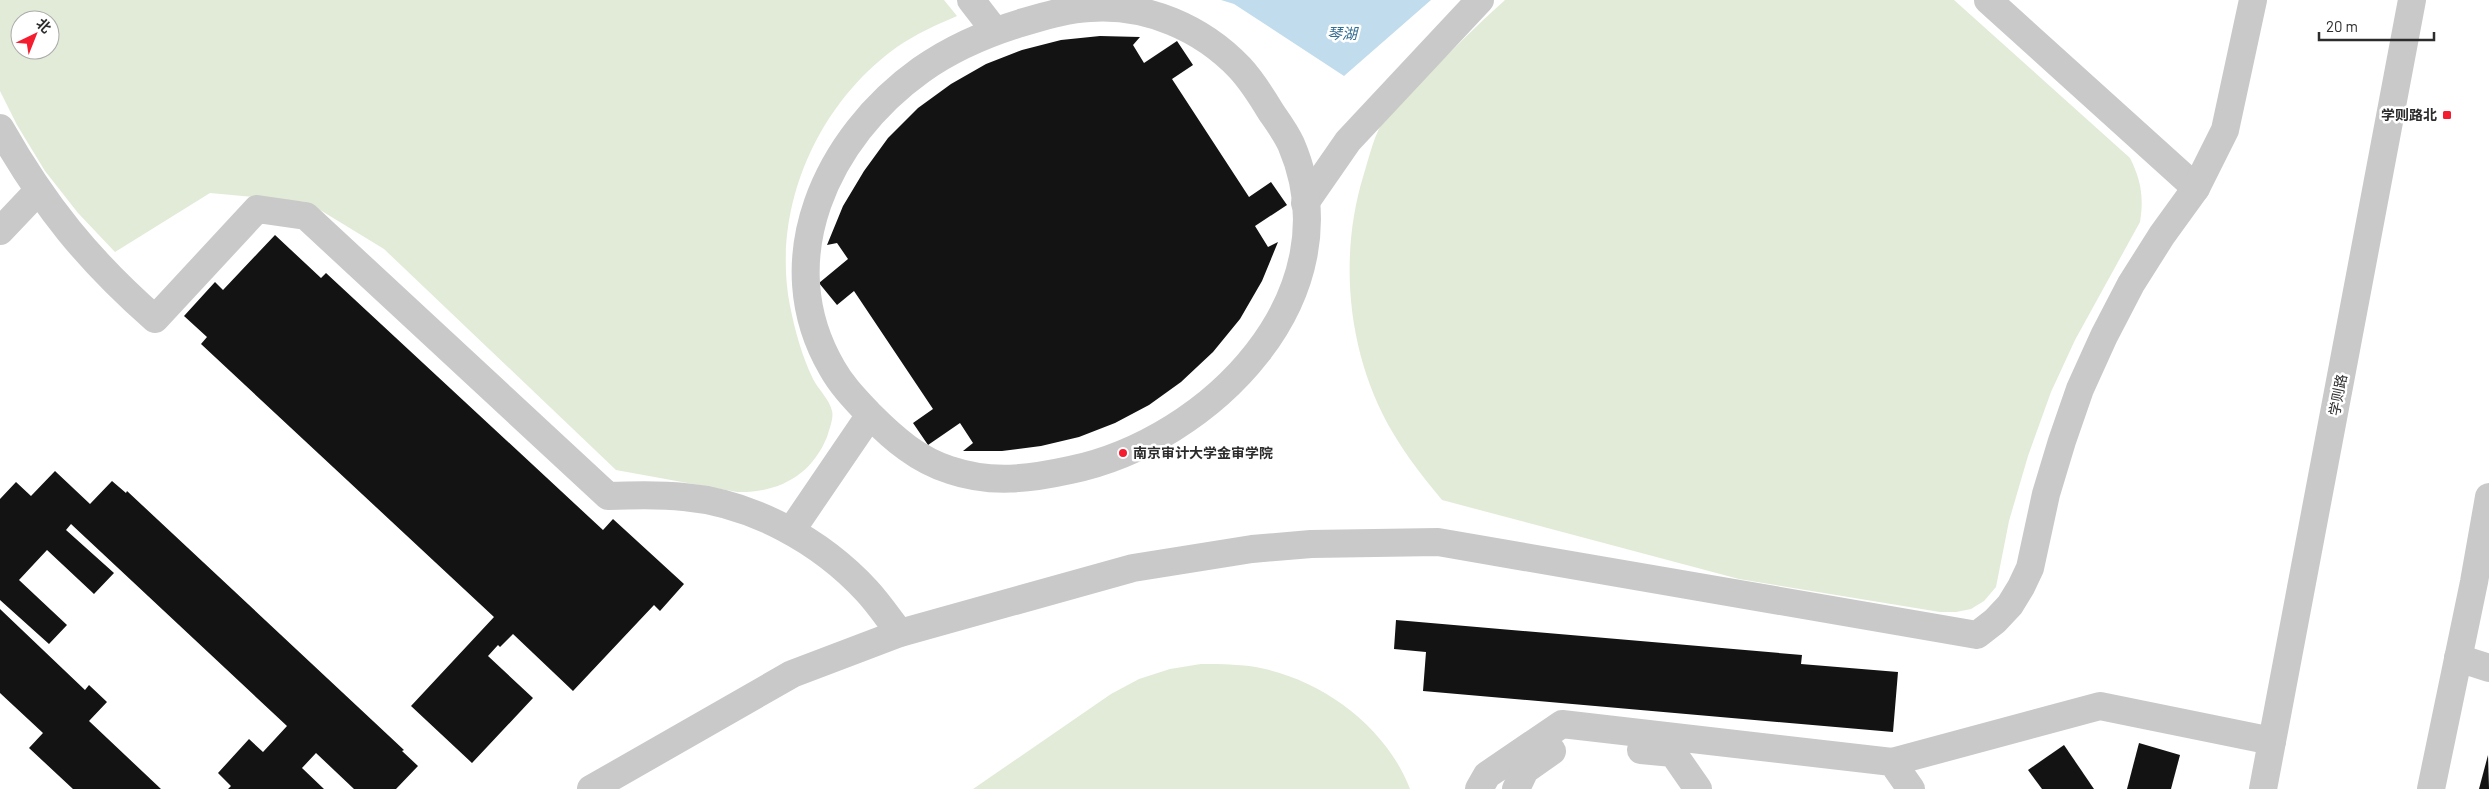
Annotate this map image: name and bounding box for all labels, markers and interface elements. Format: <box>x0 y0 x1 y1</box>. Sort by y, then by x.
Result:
north arrow <box>10 10 60 60</box>
scale bar <box>2319 10 2434 42</box>
text: 北 <box>33 14 55 36</box>
text: 20 m <box>2326 17 2358 35</box>
water label: 琴湖 <box>1327 24 1359 42</box>
place label: 学则路北 <box>2381 106 2437 123</box>
marker: 学则路北 <box>2441 109 2453 121</box>
street label: 学则路 <box>2325 373 2350 417</box>
place label: 南京审计大学金审学院 <box>1133 444 1273 461</box>
marker: 南京审计大学金审学院 <box>1117 447 1129 459</box>

